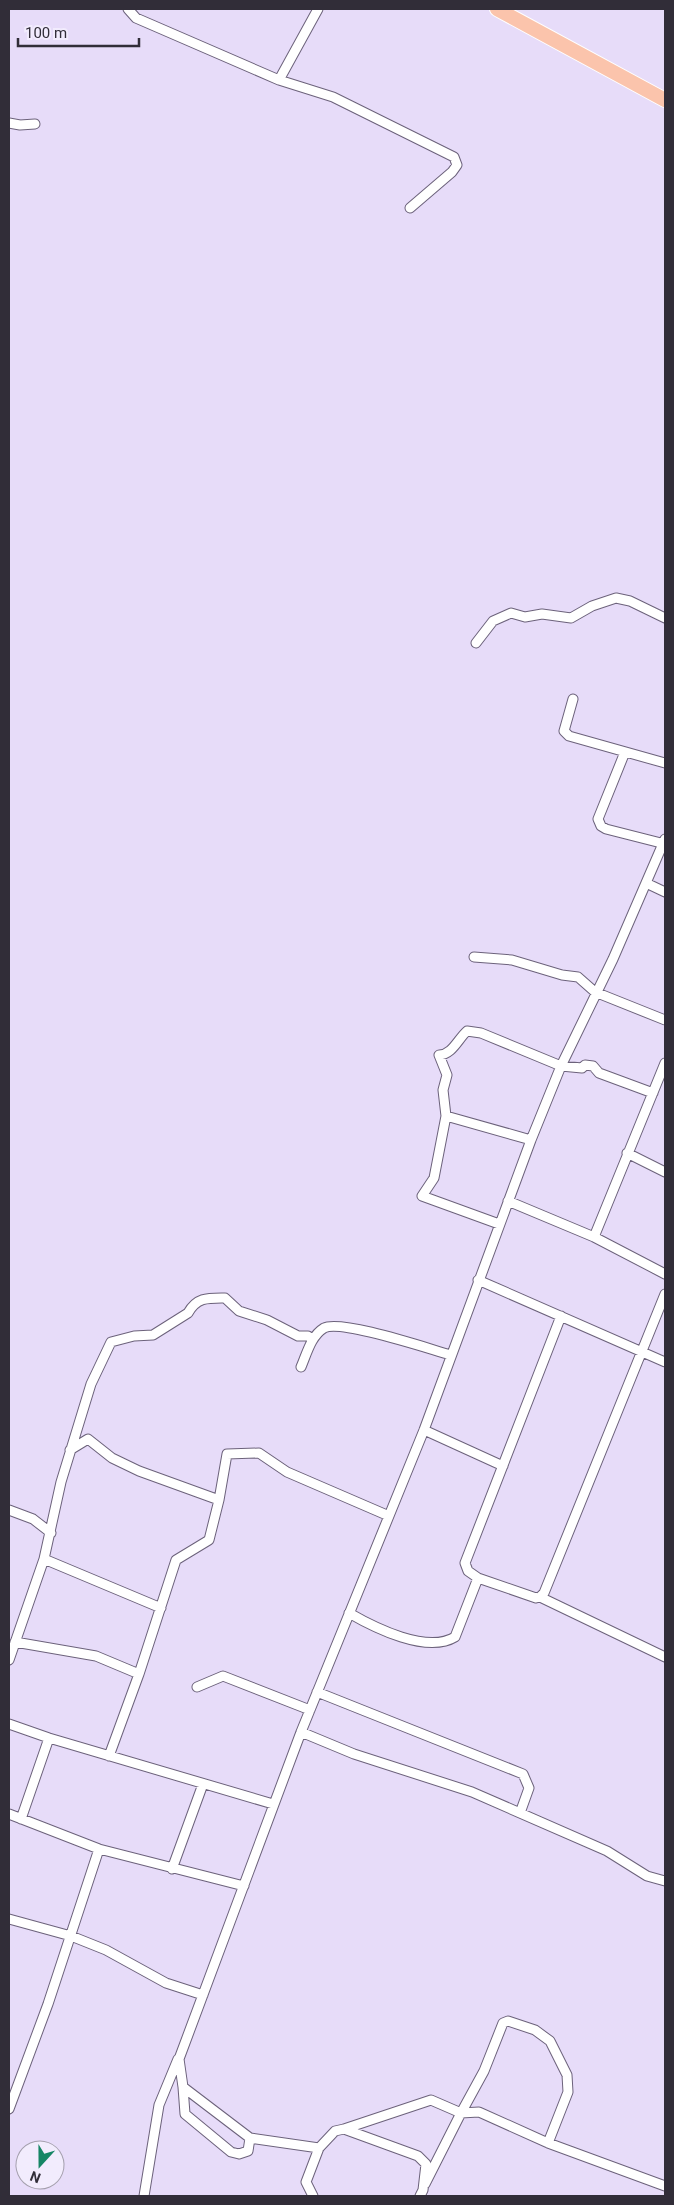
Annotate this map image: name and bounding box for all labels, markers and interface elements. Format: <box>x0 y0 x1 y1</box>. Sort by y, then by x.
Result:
scale bar <box>18 15 139 47</box>
text: 100 m <box>25 24 67 42</box>
north arrow <box>15 2140 65 2190</box>
text: N <box>28 2168 43 2186</box>

